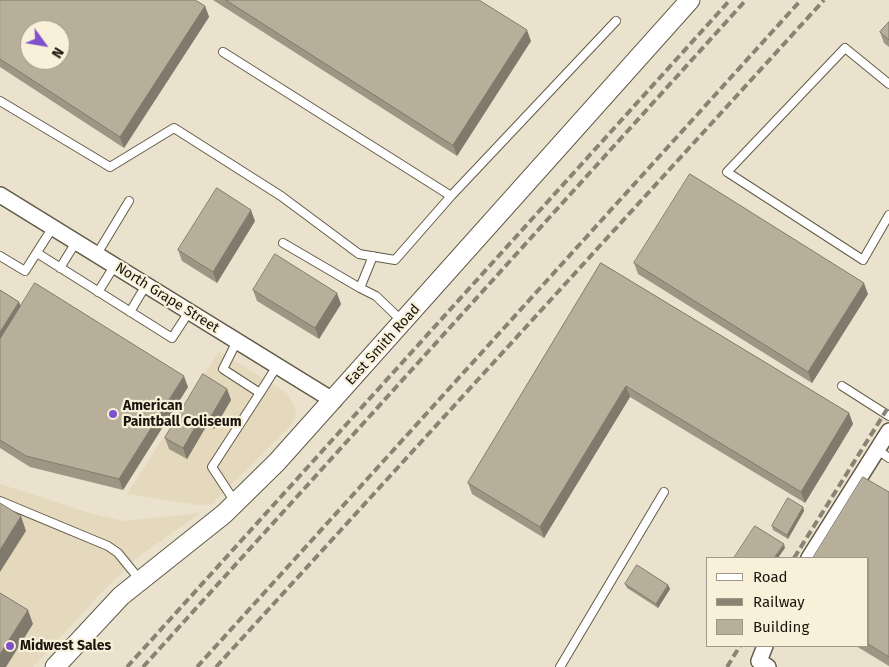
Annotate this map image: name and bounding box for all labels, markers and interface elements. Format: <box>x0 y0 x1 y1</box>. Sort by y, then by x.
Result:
north arrow <box>20 20 70 70</box>
text: N <box>48 44 67 61</box>
street label: North Grape Street <box>112 259 222 337</box>
street label: East Smith Road <box>342 301 424 389</box>
place label: American Paintball Coliseum <box>123 398 242 431</box>
marker: American Paintball Coliseum <box>107 408 119 420</box>
legend <box>706 557 869 647</box>
text: Road <box>753 568 788 586</box>
text: Railway <box>753 593 805 611</box>
text: Building <box>753 618 809 636</box>
place label: Midwest Sales <box>20 638 111 654</box>
marker: Midwest Sales <box>4 640 16 652</box>

